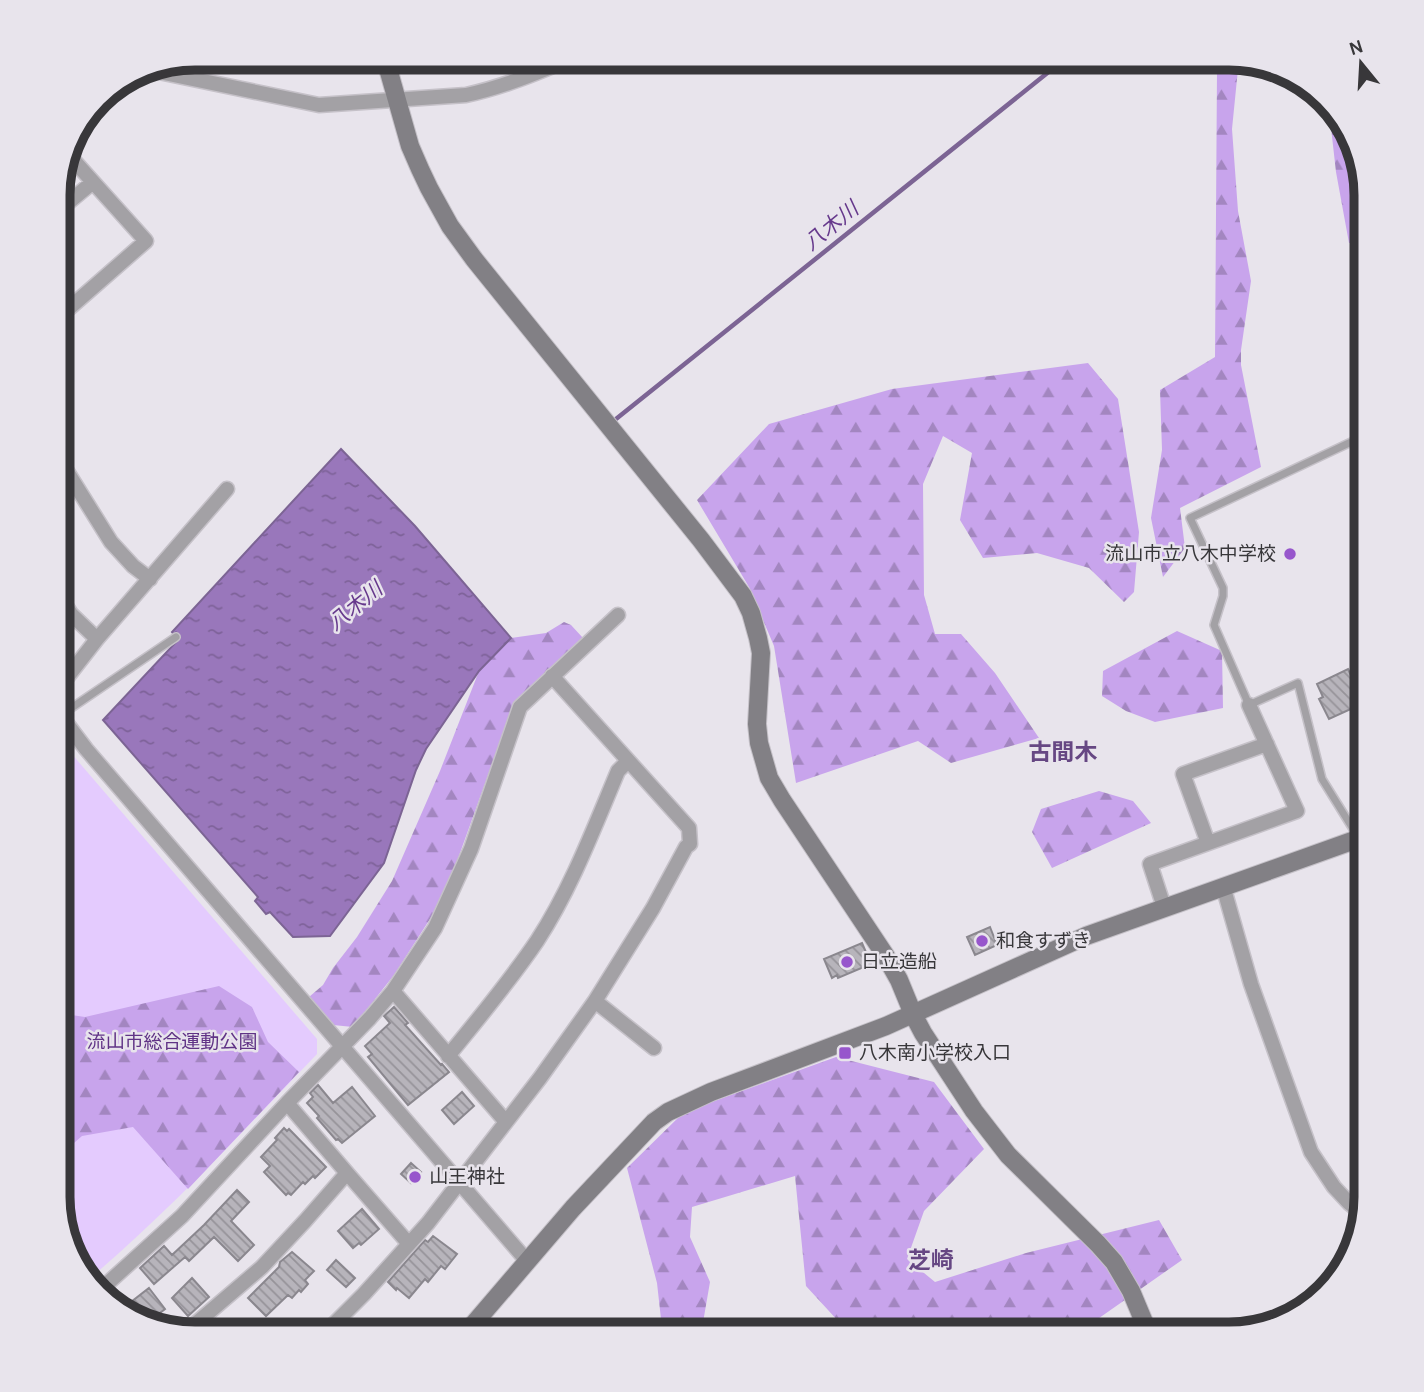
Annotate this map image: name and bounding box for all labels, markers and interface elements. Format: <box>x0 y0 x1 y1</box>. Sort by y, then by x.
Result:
north arrow <box>1326 28 1396 98</box>
text: N <box>1346 35 1366 60</box>
water label: 八木川 <box>799 196 865 255</box>
place label: 流山市立八木中学校 <box>1105 543 1276 565</box>
marker: 流山市立八木中学校 <box>1282 546 1298 562</box>
water label: 八木川 <box>323 576 389 635</box>
district label: 古間木 <box>1029 739 1098 766</box>
place label: 和食すずき <box>996 930 1091 952</box>
marker: 和食すずき <box>974 933 990 949</box>
place label: 日立造船 <box>861 951 937 973</box>
marker: 日立造船 <box>839 954 855 970</box>
park label: 流山市総合運動公園 <box>86 1031 258 1053</box>
place label: 八木南小学校入口 <box>859 1042 1011 1064</box>
marker: 八木南小学校入口 <box>837 1045 853 1061</box>
place label: 山王神社 <box>429 1166 505 1188</box>
marker: 山王神社 <box>407 1169 423 1185</box>
district label: 芝崎 <box>908 1247 954 1274</box>

